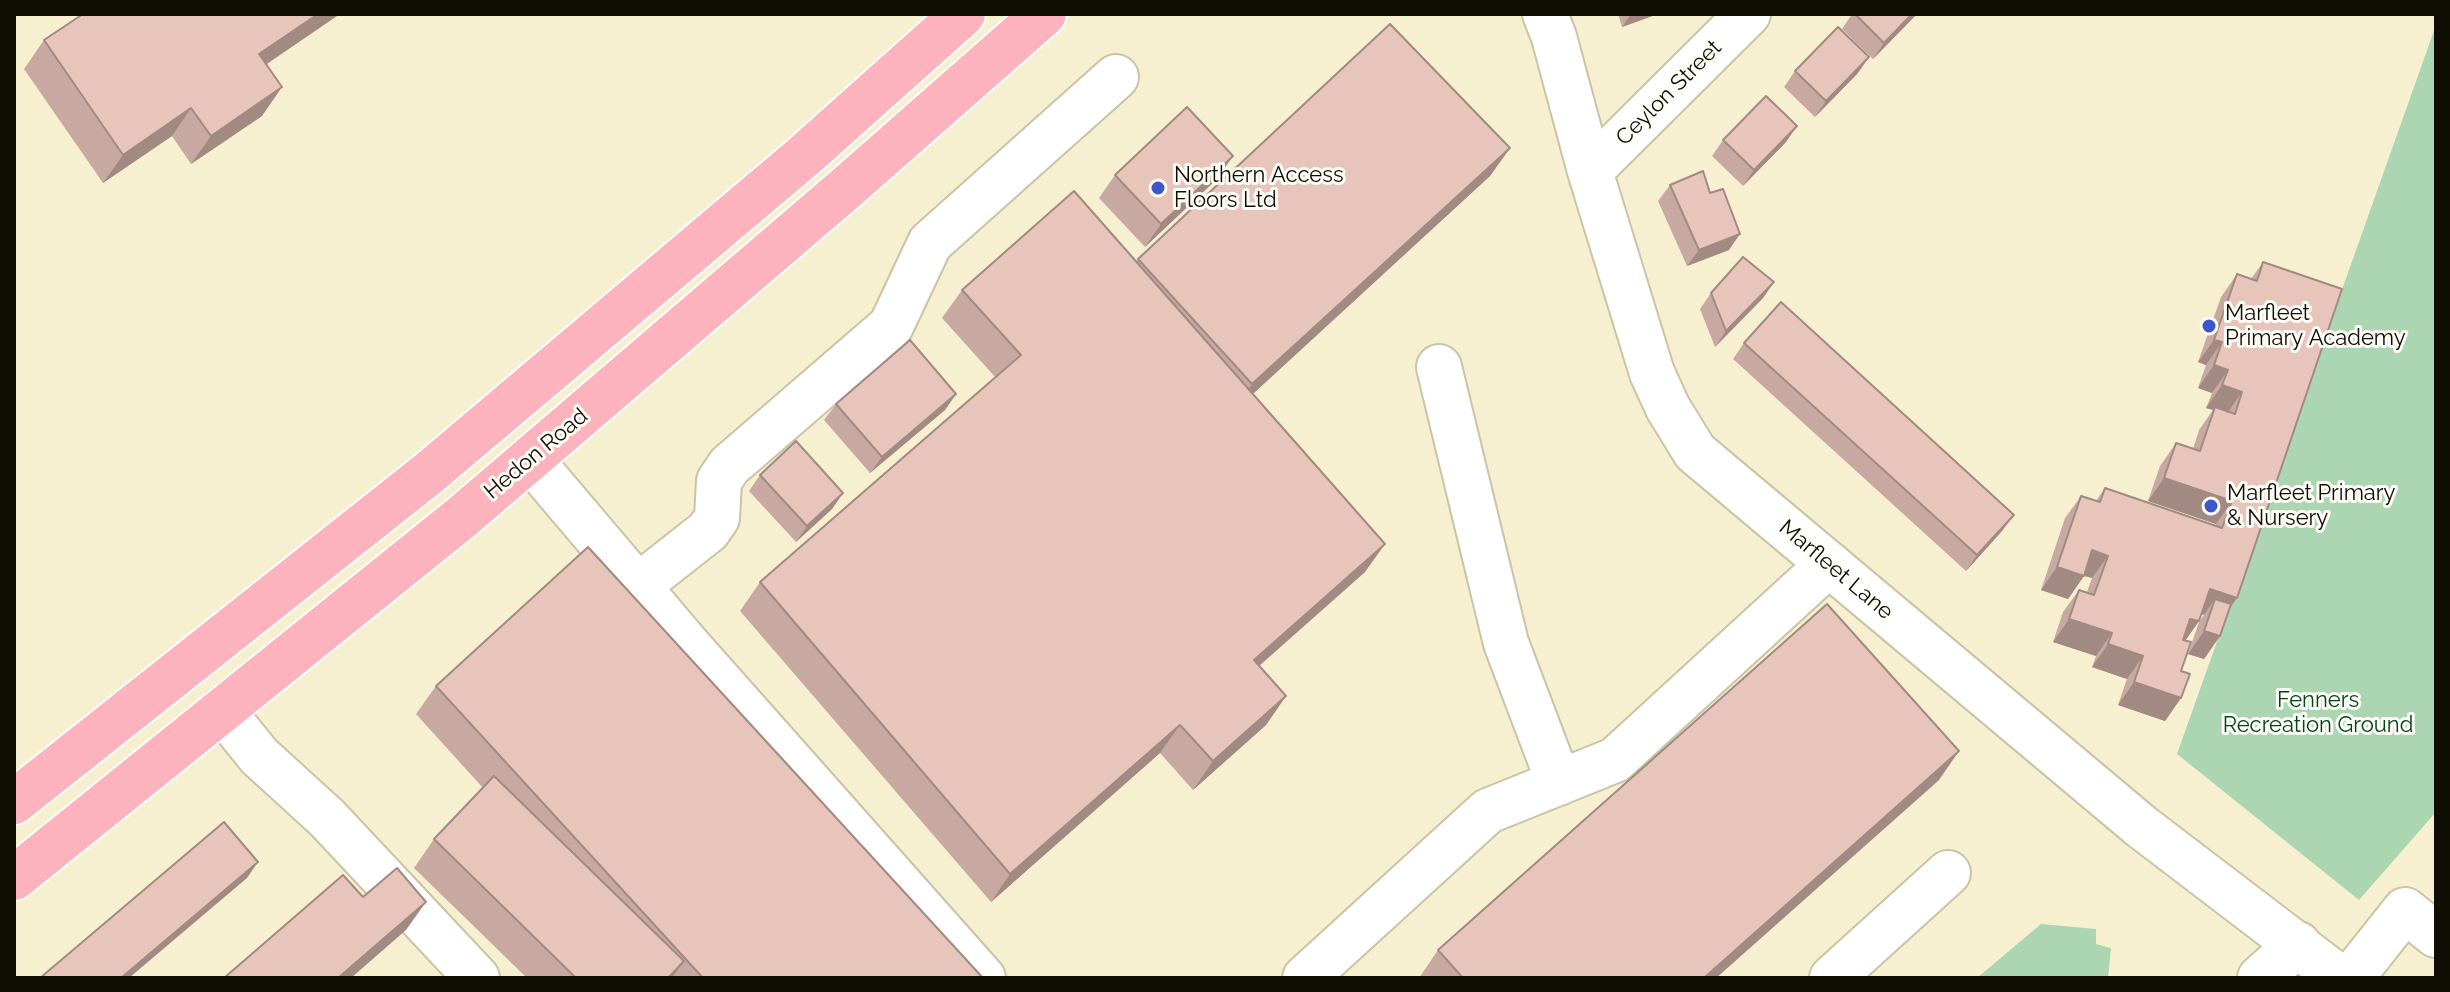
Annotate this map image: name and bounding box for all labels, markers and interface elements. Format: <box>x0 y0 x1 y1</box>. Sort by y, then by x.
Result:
street label: Ceylon Street <box>1611 35 1727 151</box>
place label: Northern Access Floors Ltd <box>1174 162 1344 214</box>
marker: Northern Access Floors Ltd <box>1149 179 1167 197</box>
place label: Marfleet Primary Academy <box>2225 300 2406 352</box>
marker: Marfleet Primary Academy <box>2200 317 2218 335</box>
street label: Hedon Road <box>479 403 593 505</box>
place label: Marfleet Primary & Nursery <box>2227 480 2395 532</box>
marker: Marfleet Primary & Nursery <box>2202 497 2220 515</box>
street label: Marfleet Lane <box>1774 515 1898 625</box>
park label: Fenners Recreation Ground <box>2223 687 2413 738</box>

